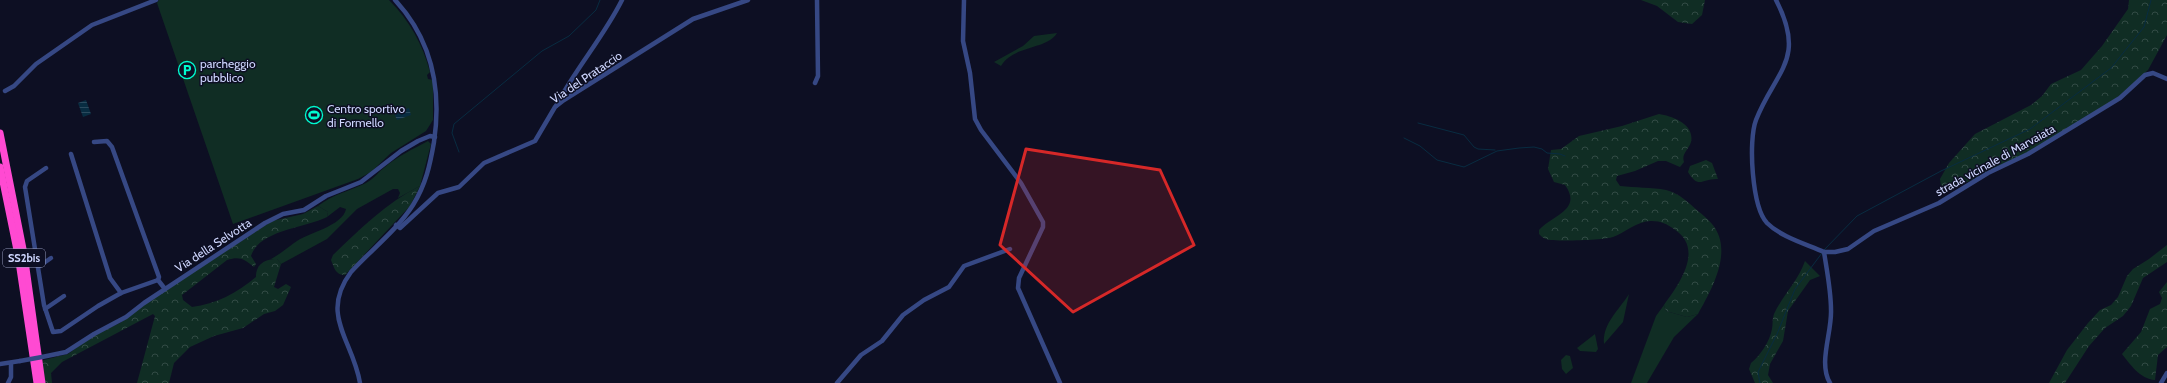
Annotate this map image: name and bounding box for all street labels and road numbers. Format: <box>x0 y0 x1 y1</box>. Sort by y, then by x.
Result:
street label: Via del Prataccio <box>547 47 625 106</box>
street label: strada vicinale di Marvaiata <box>1932 121 2058 199</box>
street label: Via della Selvotta <box>172 215 254 275</box>
road number: SS2bis <box>3 249 45 267</box>

